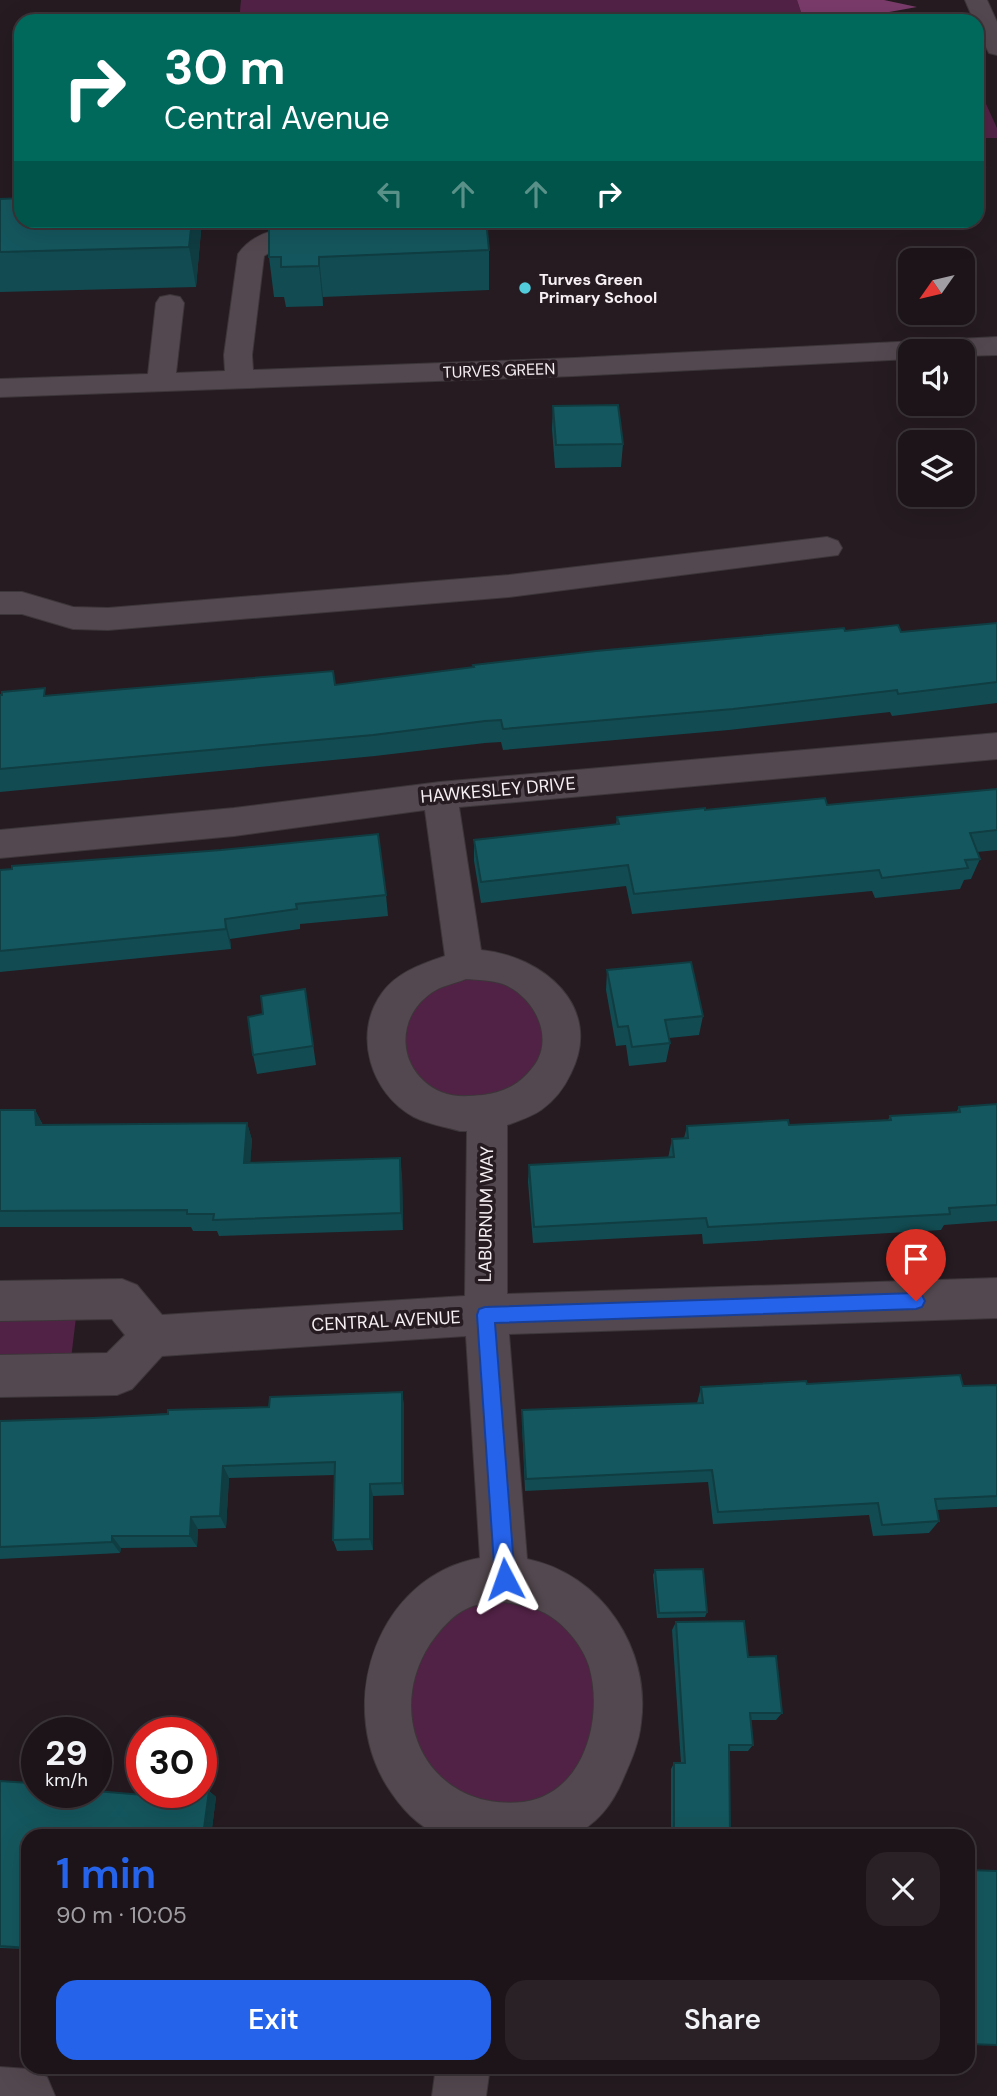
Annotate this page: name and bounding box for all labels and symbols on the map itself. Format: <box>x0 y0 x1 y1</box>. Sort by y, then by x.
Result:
north arrow <box>898 248 975 326</box>
place label: Turves Green Primary School <box>539 269 657 308</box>
marker: Turves Green Primary School <box>517 280 533 296</box>
street label: TURVES GREEN <box>442 358 556 383</box>
street label: HAWKESLEY DRIVE <box>419 771 577 809</box>
street label: LABURNUM WAY <box>473 1145 499 1282</box>
pin <box>886 1229 946 1301</box>
street label: CENTRAL AVENUE <box>311 1305 461 1337</box>
position arrow <box>468 1542 542 1616</box>
speed limit sign: 30 <box>126 1717 217 1808</box>

